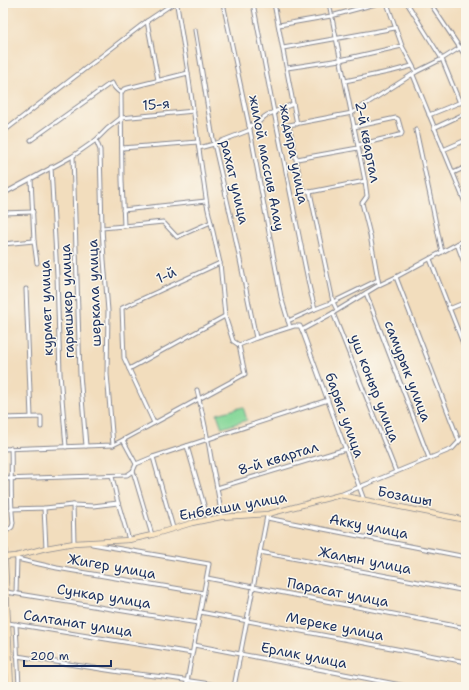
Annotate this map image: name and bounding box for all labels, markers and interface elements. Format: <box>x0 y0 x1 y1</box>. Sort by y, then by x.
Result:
street label: жилой массив Алау <box>245 93 289 233</box>
street label: 15-я <box>141 94 171 114</box>
street label: 2-й квартал <box>351 100 385 184</box>
street label: жадыра улица <box>275 102 313 206</box>
street label: рахат улица <box>217 138 254 226</box>
street label: шеркала улица <box>83 239 105 347</box>
street label: гарышкер улица <box>56 243 78 358</box>
street label: курмет улица <box>35 260 57 356</box>
street label: 1-й <box>153 263 179 287</box>
street label: самурык улица <box>380 318 436 424</box>
street label: уш коныр улица <box>346 332 404 445</box>
street label: барыс улица <box>321 370 369 460</box>
street label: 8-й квартал <box>236 437 321 479</box>
street label: Бозашы <box>376 482 434 510</box>
street label: Енбекши улица <box>178 488 288 524</box>
street label: Акку улица <box>328 510 410 543</box>
street label: Жалын улица <box>317 542 413 578</box>
street label: Жигер улица <box>66 549 158 583</box>
street label: Парасат улица <box>286 573 391 611</box>
street label: Сункар улица <box>56 580 153 612</box>
street label: Салтанат улица <box>22 605 134 641</box>
street label: Мереке улица <box>285 608 386 644</box>
street label: Ерлик улица <box>259 638 349 672</box>
scale bar <box>24 642 111 668</box>
text: 200 m <box>30 648 69 664</box>

